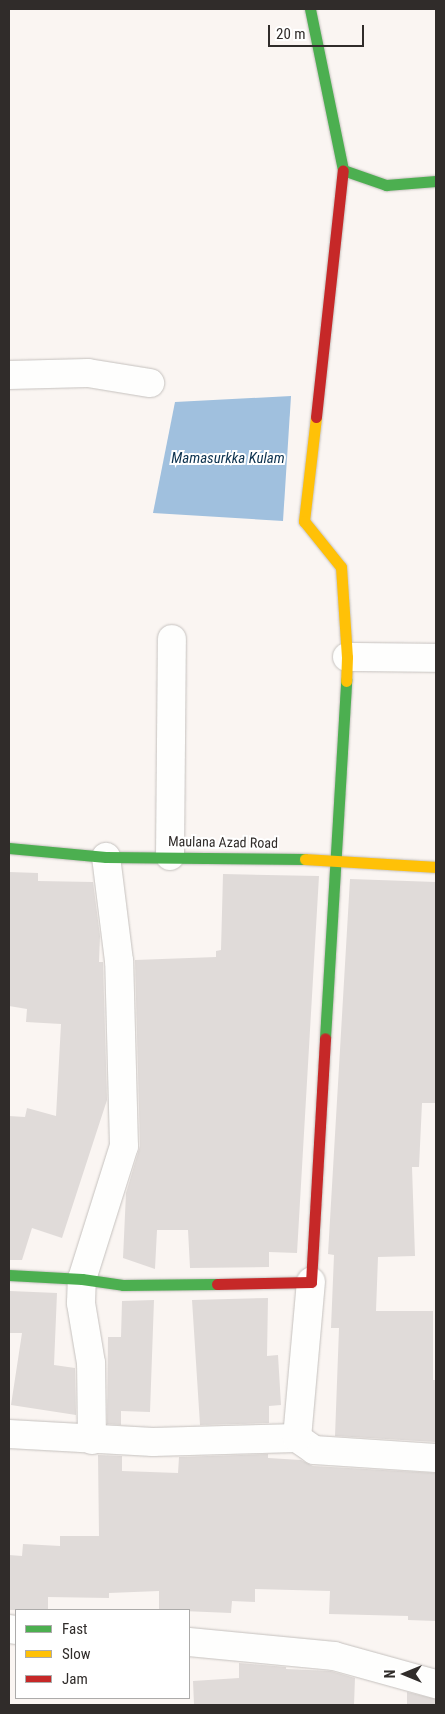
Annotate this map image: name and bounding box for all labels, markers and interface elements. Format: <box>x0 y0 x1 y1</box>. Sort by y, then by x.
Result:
scale bar <box>270 15 366 47</box>
text: 20 m <box>276 25 306 43</box>
water label: Mamasurkka Kulam <box>171 450 285 468</box>
street label: Maulana Azad Road <box>168 833 278 851</box>
legend <box>15 1609 190 1699</box>
text: Fast <box>62 1620 87 1638</box>
text: Slow <box>62 1645 91 1663</box>
north arrow <box>380 1649 430 1699</box>
text: Jam <box>62 1670 88 1688</box>
text: N <box>382 1670 398 1678</box>

